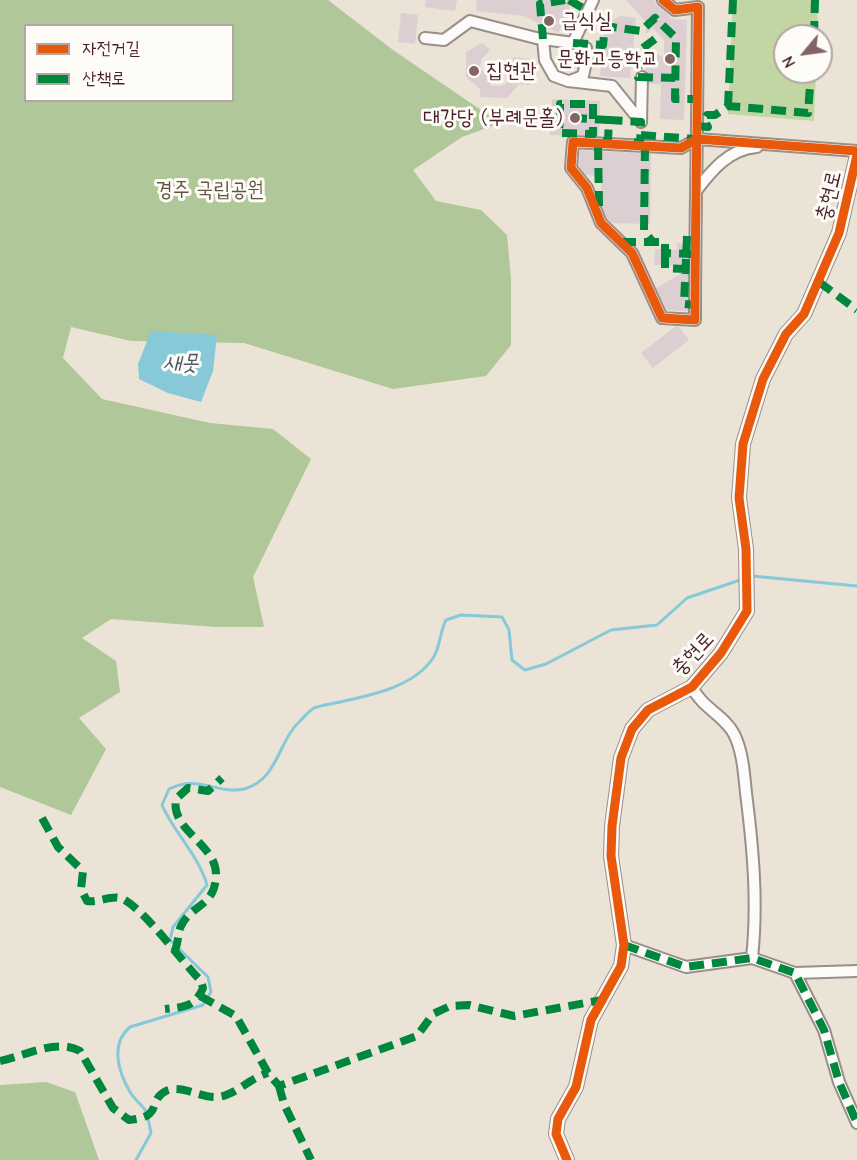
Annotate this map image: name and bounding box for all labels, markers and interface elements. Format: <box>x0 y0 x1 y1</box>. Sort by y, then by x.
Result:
place label: 급식실 <box>561 8 612 34</box>
marker: 급식실 <box>542 14 556 28</box>
legend <box>24 24 234 102</box>
north arrow <box>773 24 833 84</box>
text: 자전거길 <box>82 38 140 59</box>
place label: 문화고등학교 <box>557 46 658 72</box>
marker: 문화고등학교 <box>663 52 677 66</box>
text: N <box>779 53 799 71</box>
place label: 집현관 <box>486 58 537 84</box>
marker: 집현관 <box>467 64 481 78</box>
text: 산책로 <box>82 68 125 89</box>
place label: 대강당 (부례문홀) <box>423 105 563 131</box>
marker: 대강당 (부례문홀) <box>568 111 582 125</box>
street label: 충현로 <box>811 168 847 224</box>
park label: 경주 국립공원 <box>156 177 264 203</box>
water label: 새못 <box>163 350 199 376</box>
street label: 충현로 <box>666 627 720 681</box>

